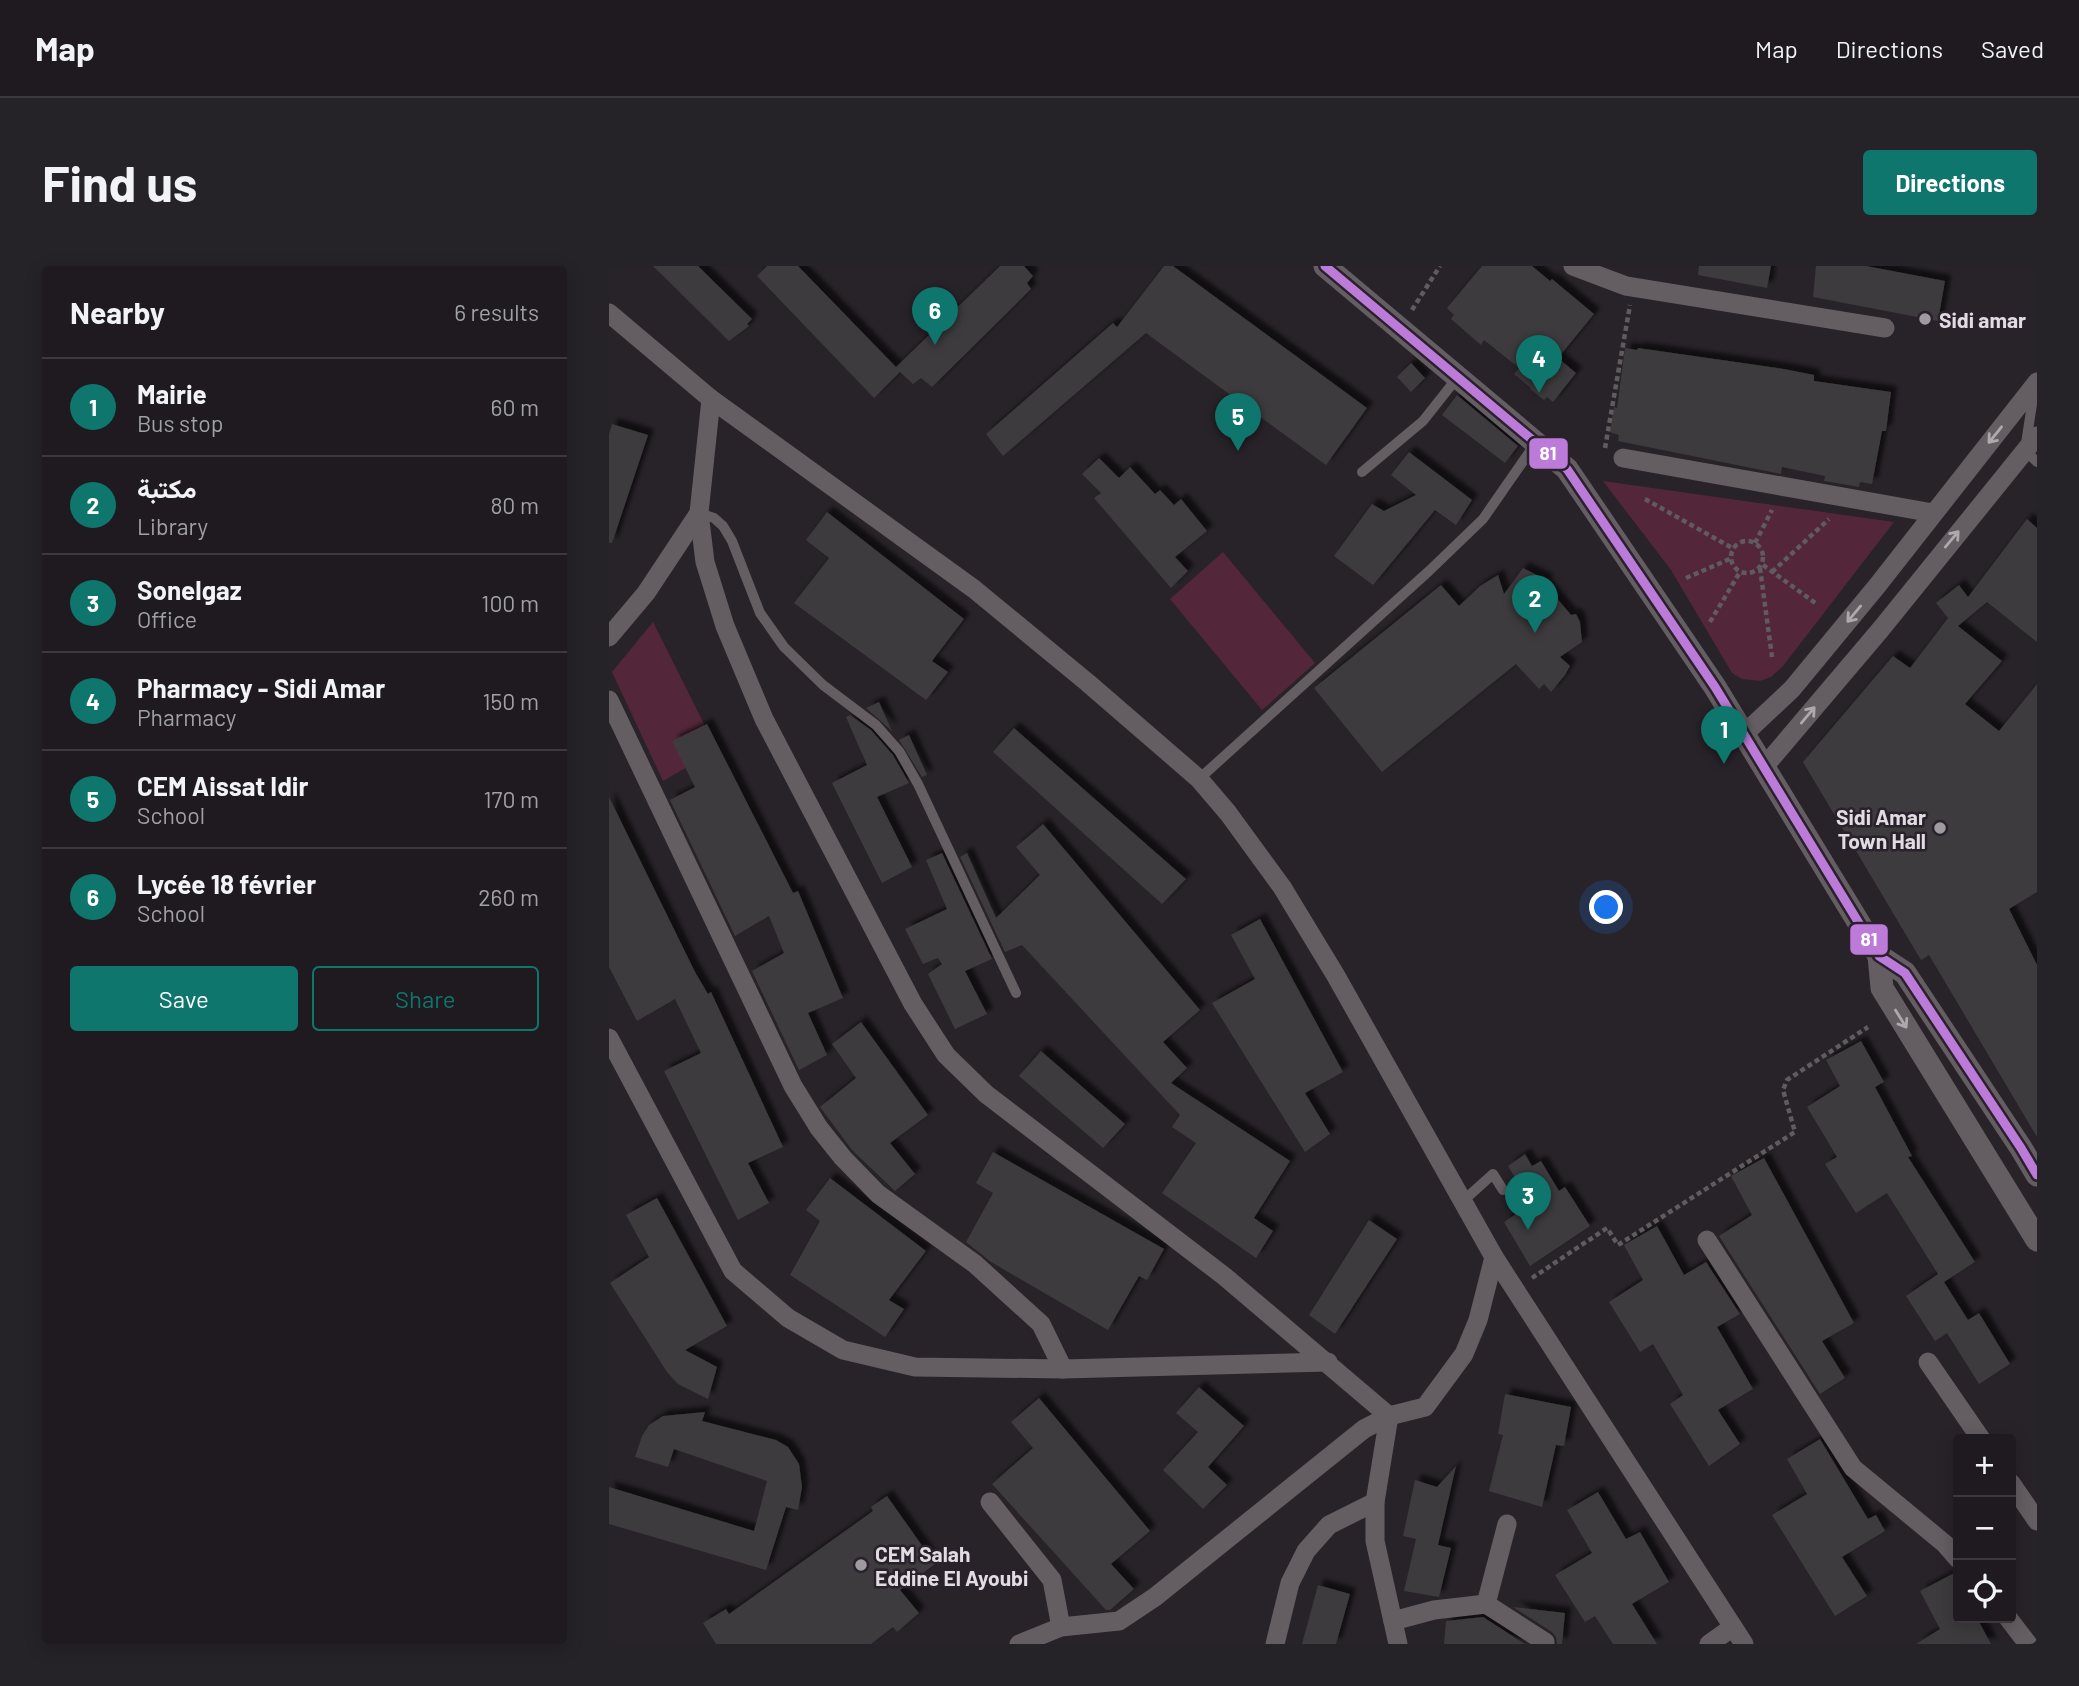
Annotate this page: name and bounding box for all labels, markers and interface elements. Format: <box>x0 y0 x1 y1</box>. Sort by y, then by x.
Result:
text: Map <box>35 28 95 68</box>
text: Map <box>1755 34 1798 63</box>
text: Directions <box>1836 34 1943 63</box>
text: Saved <box>1981 34 2044 63</box>
button: Directions <box>1863 150 2037 215</box>
text: Find us <box>42 153 197 212</box>
pin: 6 <box>912 287 958 345</box>
text: Nearby <box>70 294 165 330</box>
text: 6 results <box>454 298 539 326</box>
place label: Sidi amar <box>1939 307 2026 332</box>
marker: Sidi amar <box>1917 311 1933 327</box>
pin: 4 <box>1516 335 1562 393</box>
text: Mairie <box>137 378 207 409</box>
text: 1 <box>89 393 97 421</box>
text: 60 m <box>491 393 539 421</box>
pin: 5 <box>1215 393 1261 451</box>
text: Bus stop <box>137 409 223 437</box>
one-way arrow <box>1987 425 2002 444</box>
line badge: 81 <box>1528 437 1569 470</box>
text: 81 <box>1540 441 1556 464</box>
text: مكتبة <box>137 472 197 503</box>
text: 2 <box>87 491 99 519</box>
text: 80 m <box>490 491 539 519</box>
text: Library <box>137 512 208 540</box>
one-way arrow <box>1944 531 1960 549</box>
text: Sonelgaz <box>137 574 242 605</box>
pin: 2 <box>1512 575 1558 633</box>
text: 3 <box>87 589 99 617</box>
text: 100 m <box>481 589 539 617</box>
text: Office <box>137 605 197 633</box>
one-way arrow <box>1846 605 1862 623</box>
text: Pharmacy - Sidi Amar <box>137 672 385 703</box>
text: 4 <box>86 687 100 715</box>
text: 150 m <box>483 687 539 715</box>
text: Pharmacy <box>137 703 236 731</box>
pin: 1 <box>1701 706 1747 764</box>
one-way arrow <box>1800 706 1816 724</box>
text: CEM Aissat Idir <box>137 770 308 801</box>
text: 5 <box>87 785 99 813</box>
text: 170 m <box>483 785 539 813</box>
text: School <box>137 801 205 829</box>
place label: Sidi Amar Town Hall <box>1836 804 1926 853</box>
marker: Sidi Amar Town Hall <box>1932 820 1948 836</box>
text: Lycée 18 février <box>137 868 316 899</box>
text: 6 <box>87 883 99 911</box>
text: 260 m <box>478 883 539 911</box>
your location <box>1589 890 1623 924</box>
text: School <box>137 899 205 927</box>
line badge: 81 <box>1849 923 1889 956</box>
text: 81 <box>1861 927 1877 950</box>
button: Save <box>70 966 298 1031</box>
button: Share <box>312 966 539 1031</box>
one-way arrow <box>1894 1008 1908 1028</box>
pin: 3 <box>1505 1172 1551 1230</box>
map controls <box>1953 1434 2016 1623</box>
button: + <box>1953 1434 2016 1497</box>
button: − <box>1953 1497 2016 1560</box>
place label: CEM Salah Eddine El Ayoubi <box>875 1541 1028 1590</box>
marker: CEM Salah Eddine El Ayoubi <box>853 1557 869 1573</box>
button: locate <box>1953 1560 2016 1623</box>

